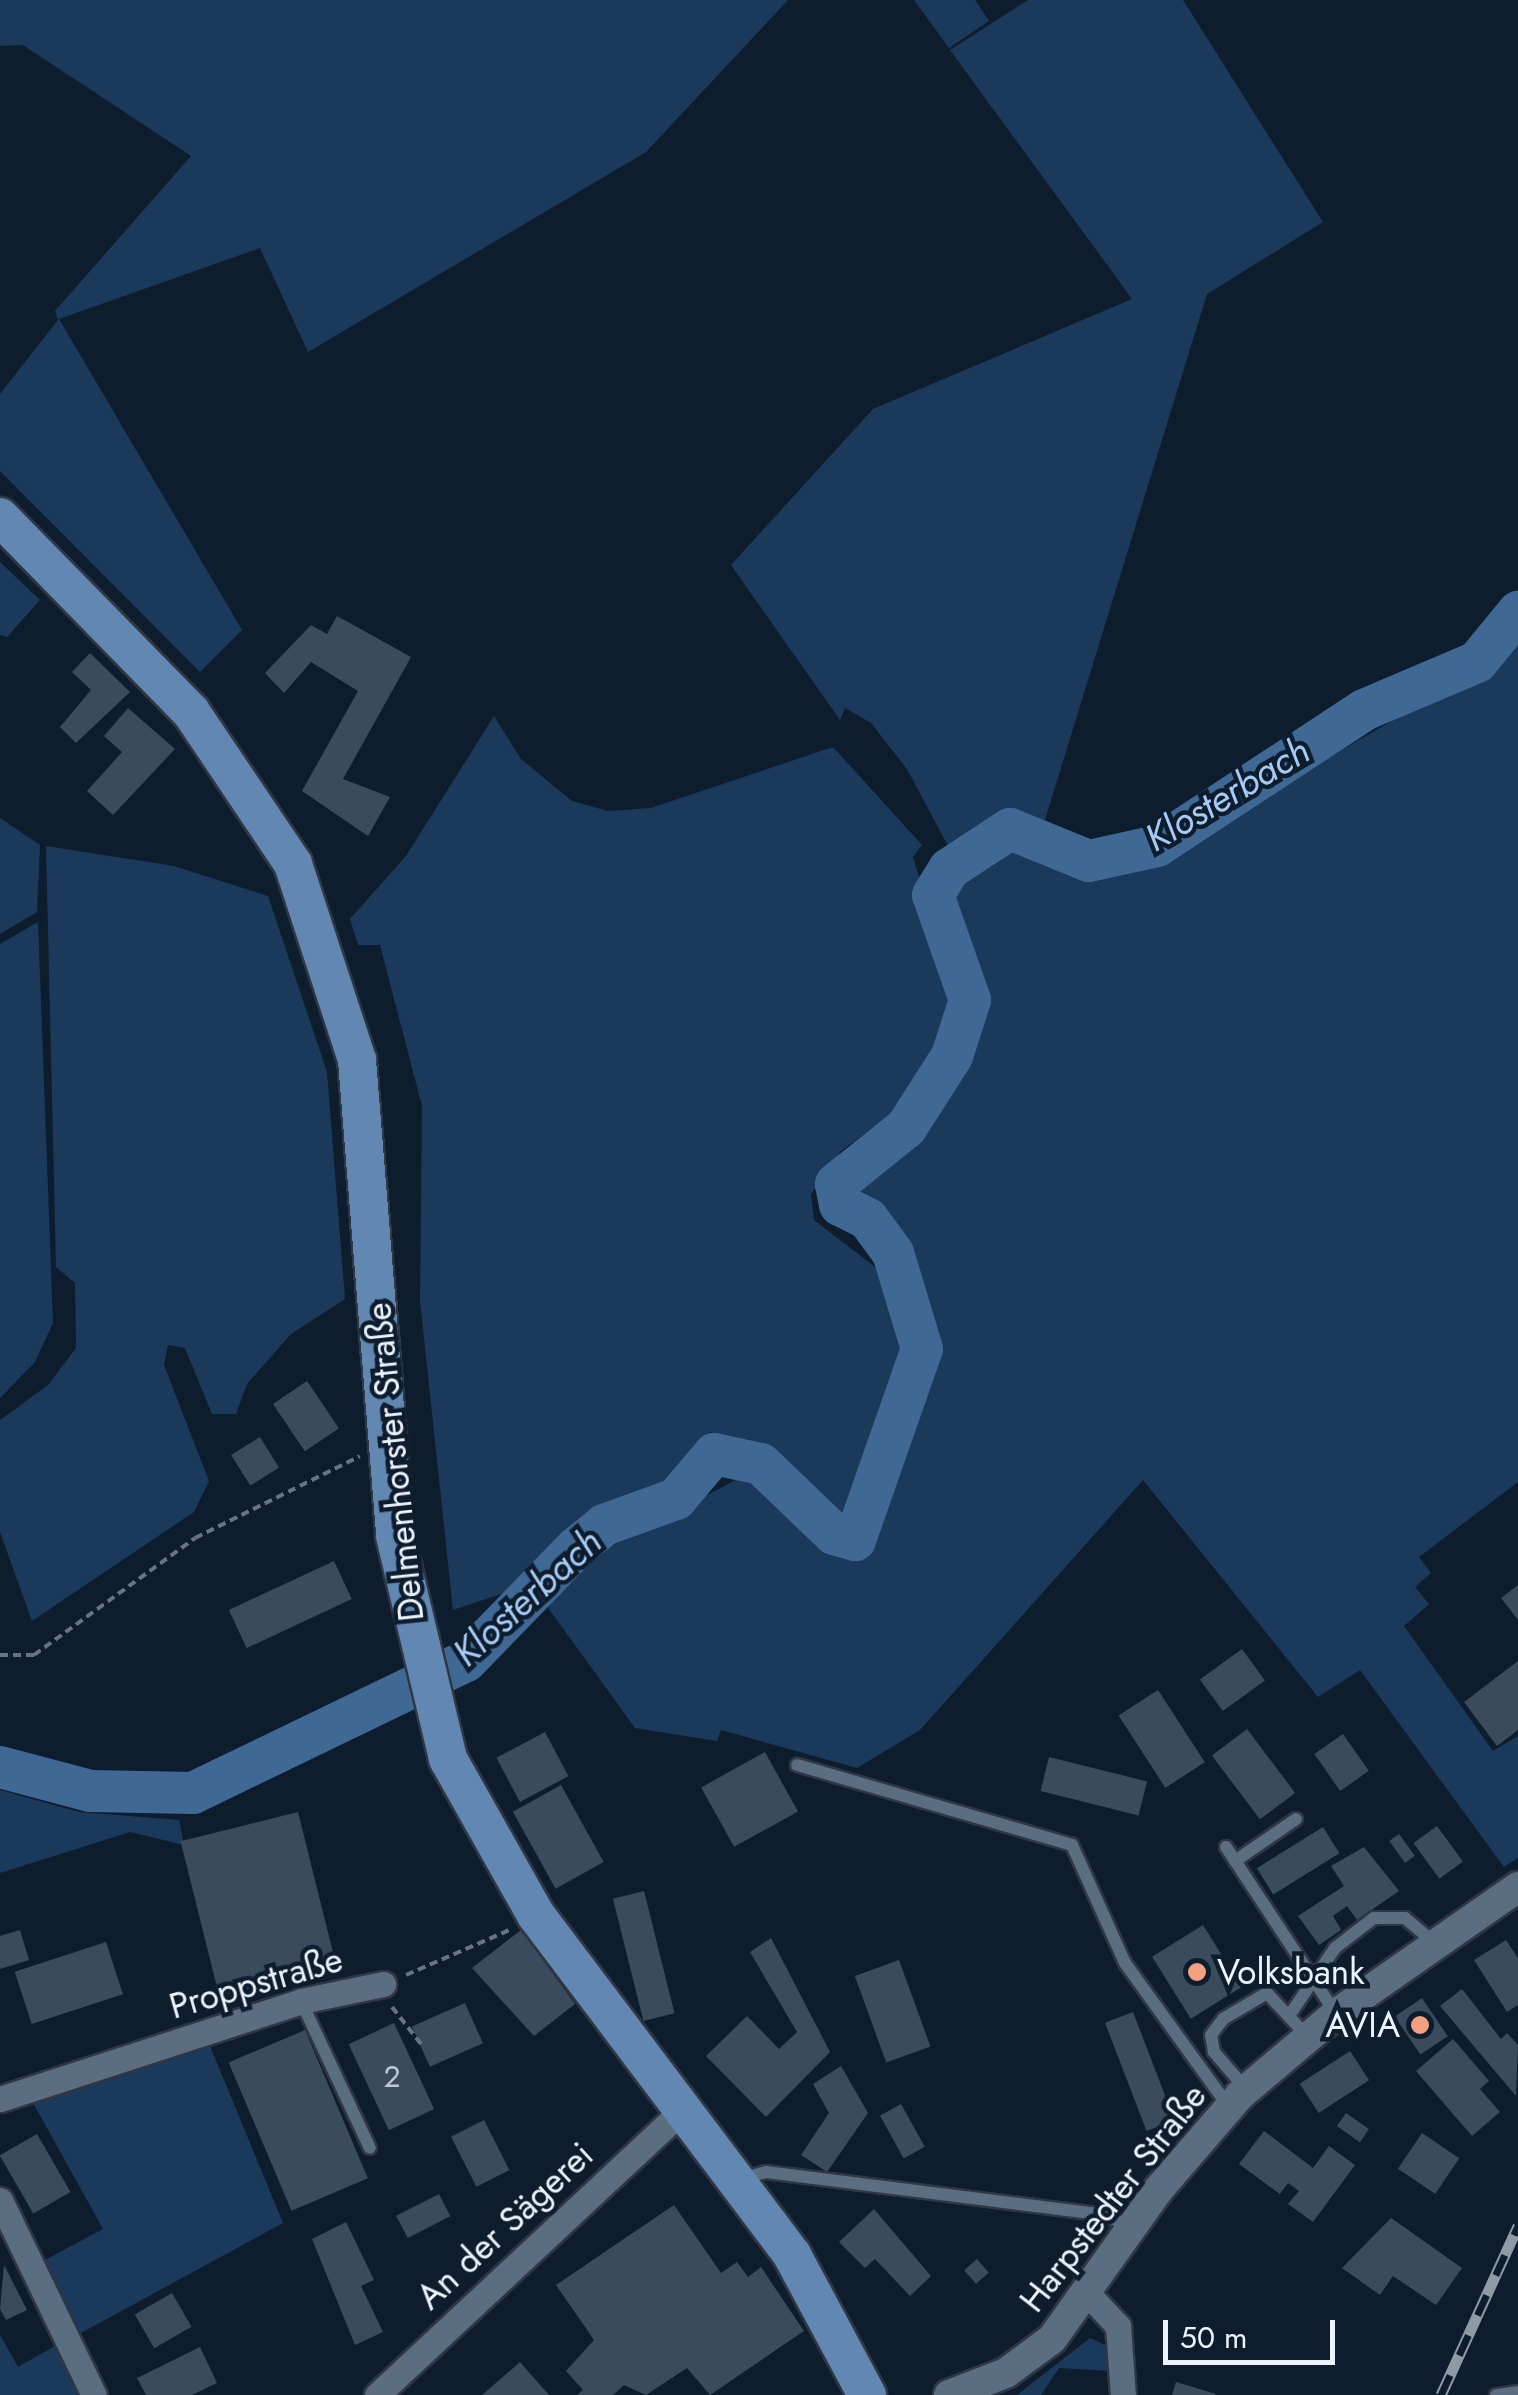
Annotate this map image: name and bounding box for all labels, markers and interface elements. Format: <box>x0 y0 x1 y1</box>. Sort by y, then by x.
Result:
water label: Klosterbach <box>1136 727 1318 861</box>
street label: Delmenhorster Straße <box>357 1301 433 1623</box>
water label: Klosterbach <box>443 1519 611 1675</box>
street label: Proppstraße <box>165 1938 347 2028</box>
place label: Volksbank <box>1217 1951 1365 1993</box>
marker: Volksbank <box>1186 1961 1208 1983</box>
place label: AVIA <box>1326 2004 1400 2046</box>
marker: AVIA <box>1409 2014 1431 2036</box>
house number: 2 <box>383 2059 401 2095</box>
street label: Harpstedter Straße <box>1011 2076 1215 2320</box>
street label: An der Sägerei <box>408 2134 602 2318</box>
scale bar <box>1168 2300 1340 2362</box>
text: 50 m <box>1180 2316 1247 2359</box>

